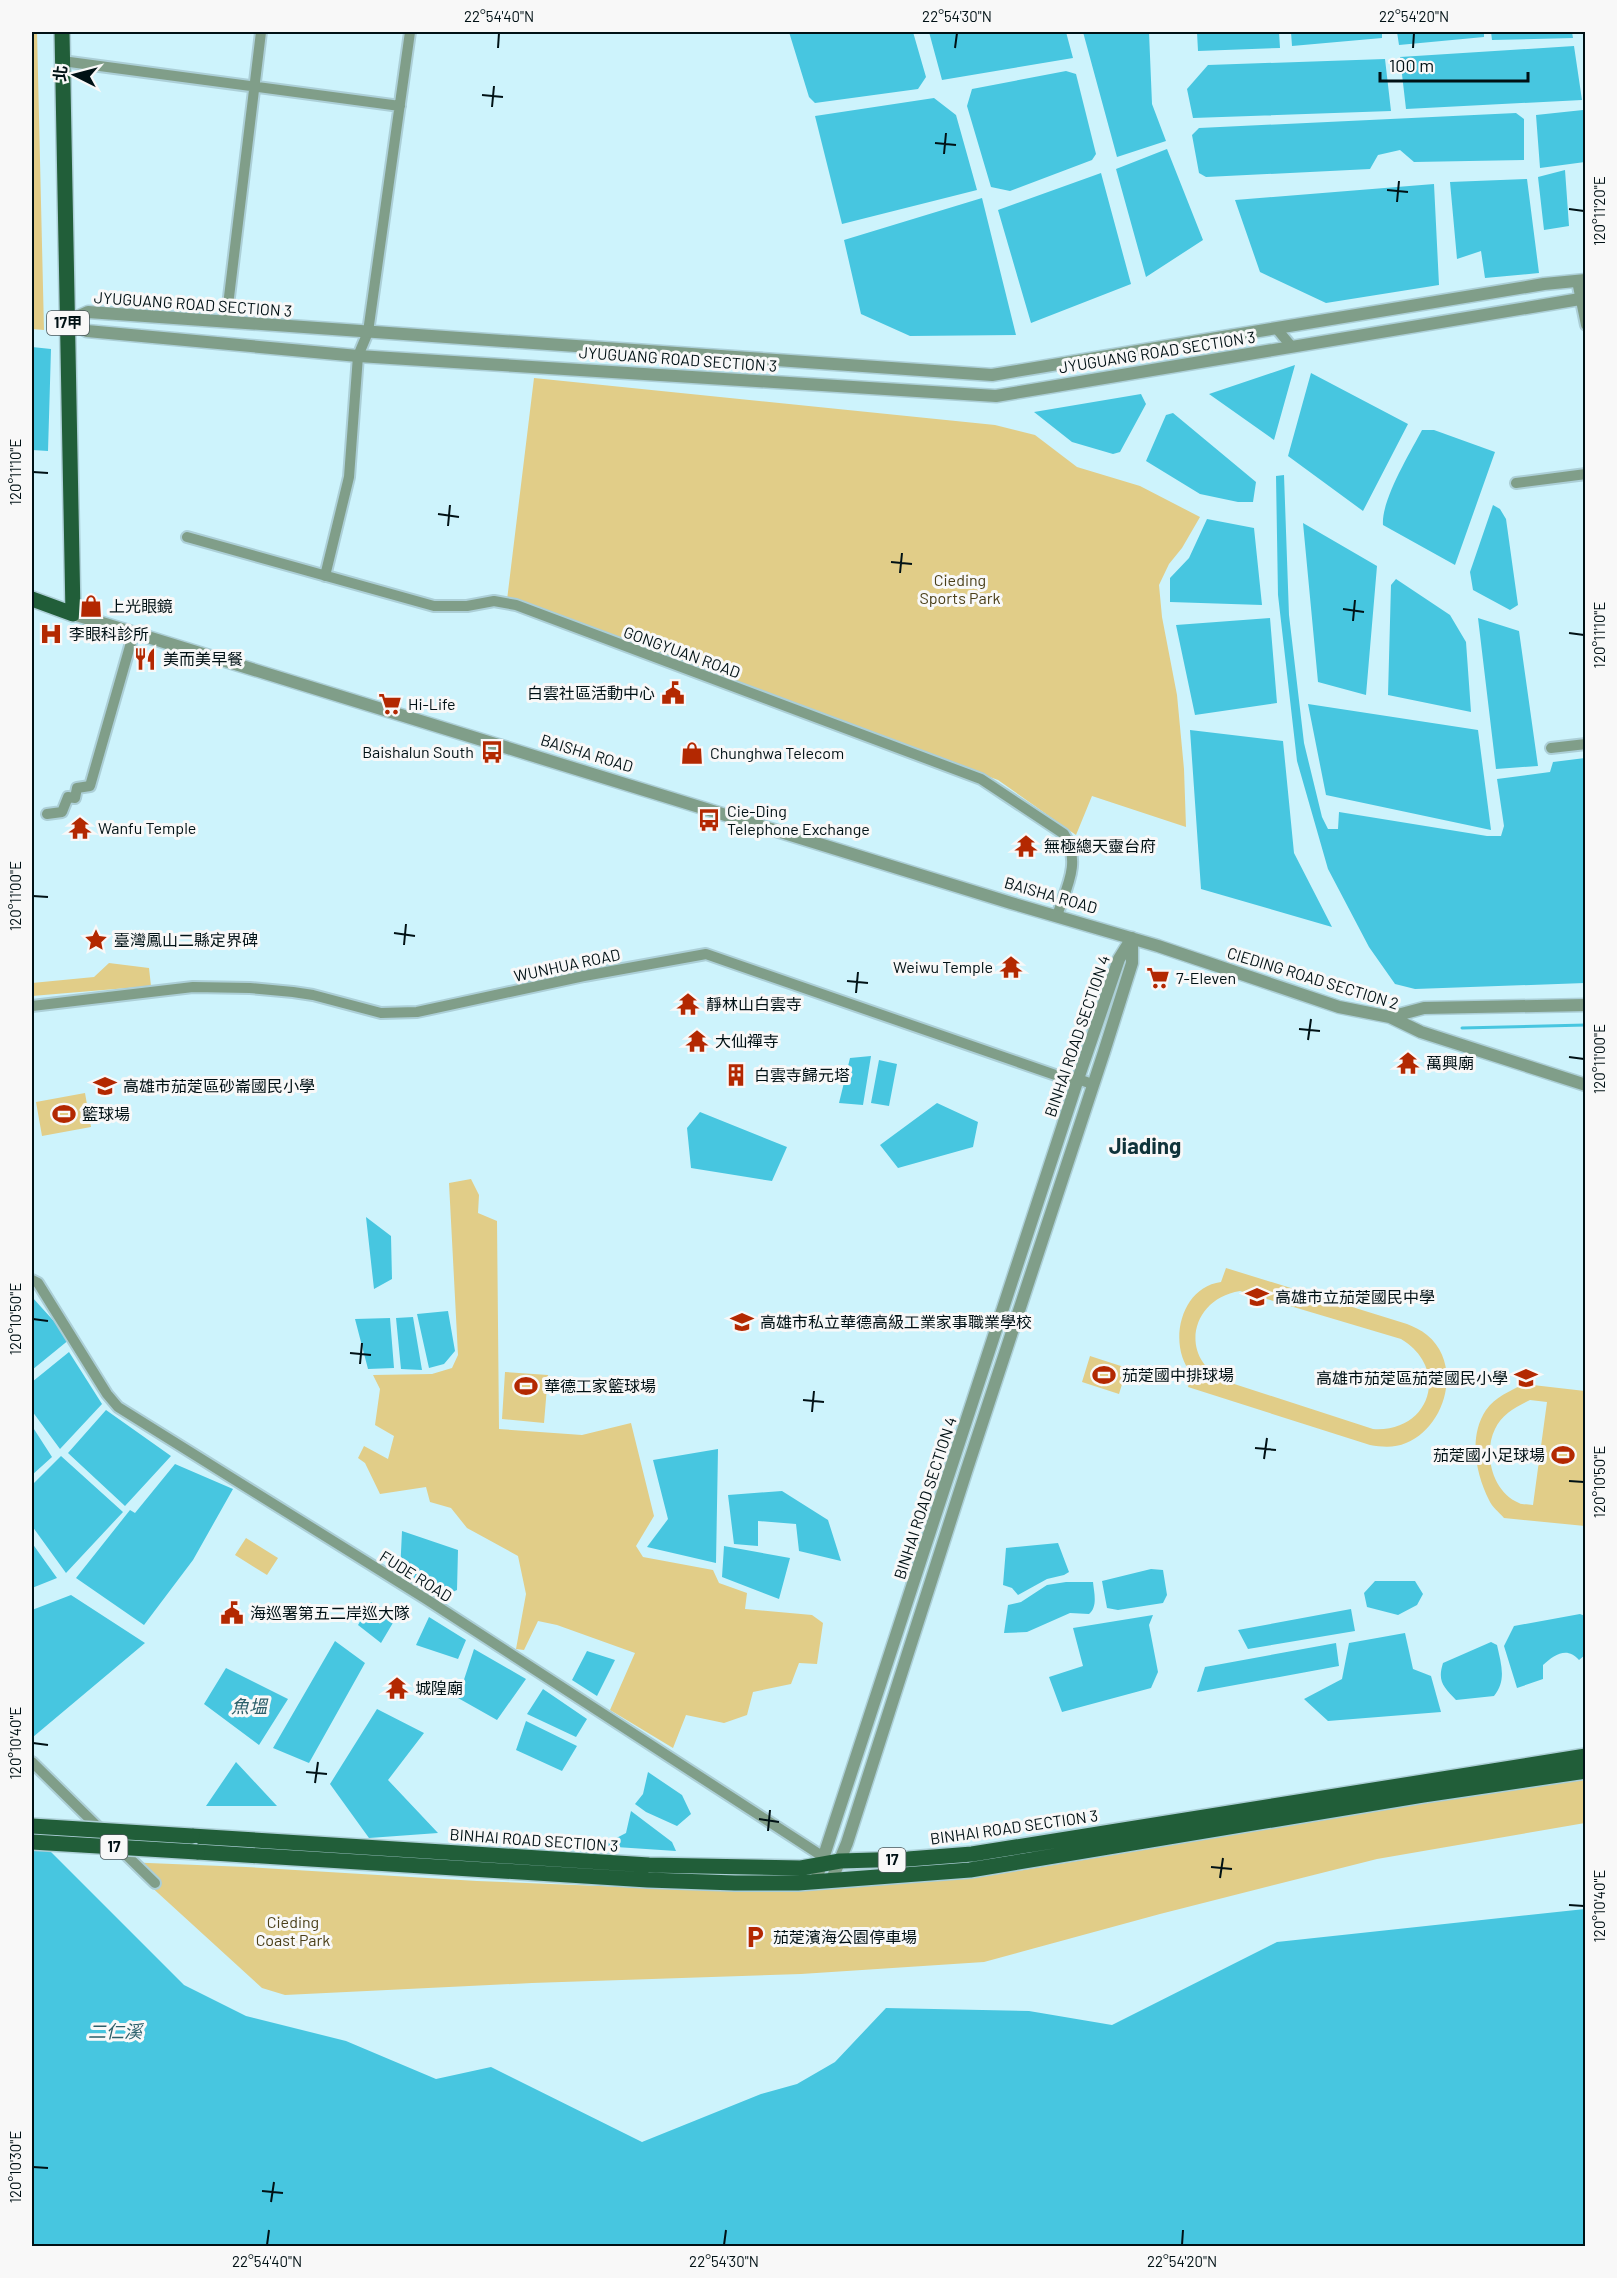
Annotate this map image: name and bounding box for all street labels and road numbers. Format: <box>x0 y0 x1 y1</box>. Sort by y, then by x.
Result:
street label: JYUGUANG ROAD SECTION 3 <box>93 287 293 320</box>
road number: 17甲 <box>47 311 89 335</box>
street label: JYUGUANG ROAD SECTION 3 <box>1057 327 1256 376</box>
street label: JYUGUANG ROAD SECTION 3 <box>578 342 778 375</box>
street label: GONGYUAN ROAD <box>621 622 743 681</box>
street label: BAISHA ROAD <box>539 729 636 776</box>
street label: BAISHA ROAD <box>1003 872 1100 917</box>
street label: CIEDING ROAD SECTION 2 <box>1225 942 1401 1013</box>
street label: WUNHUA ROAD <box>512 944 622 985</box>
street label: BINHAI ROAD SECTION 4 <box>1040 952 1113 1119</box>
street label: BINHAI ROAD SECTION 4 <box>889 1414 960 1582</box>
street label: FUDE ROAD <box>377 1546 456 1605</box>
street label: BINHAI ROAD SECTION 3 <box>929 1805 1099 1848</box>
street label: BINHAI ROAD SECTION 3 <box>449 1824 619 1855</box>
road number: 17 <box>100 1835 128 1859</box>
road number: 17 <box>878 1848 906 1872</box>

